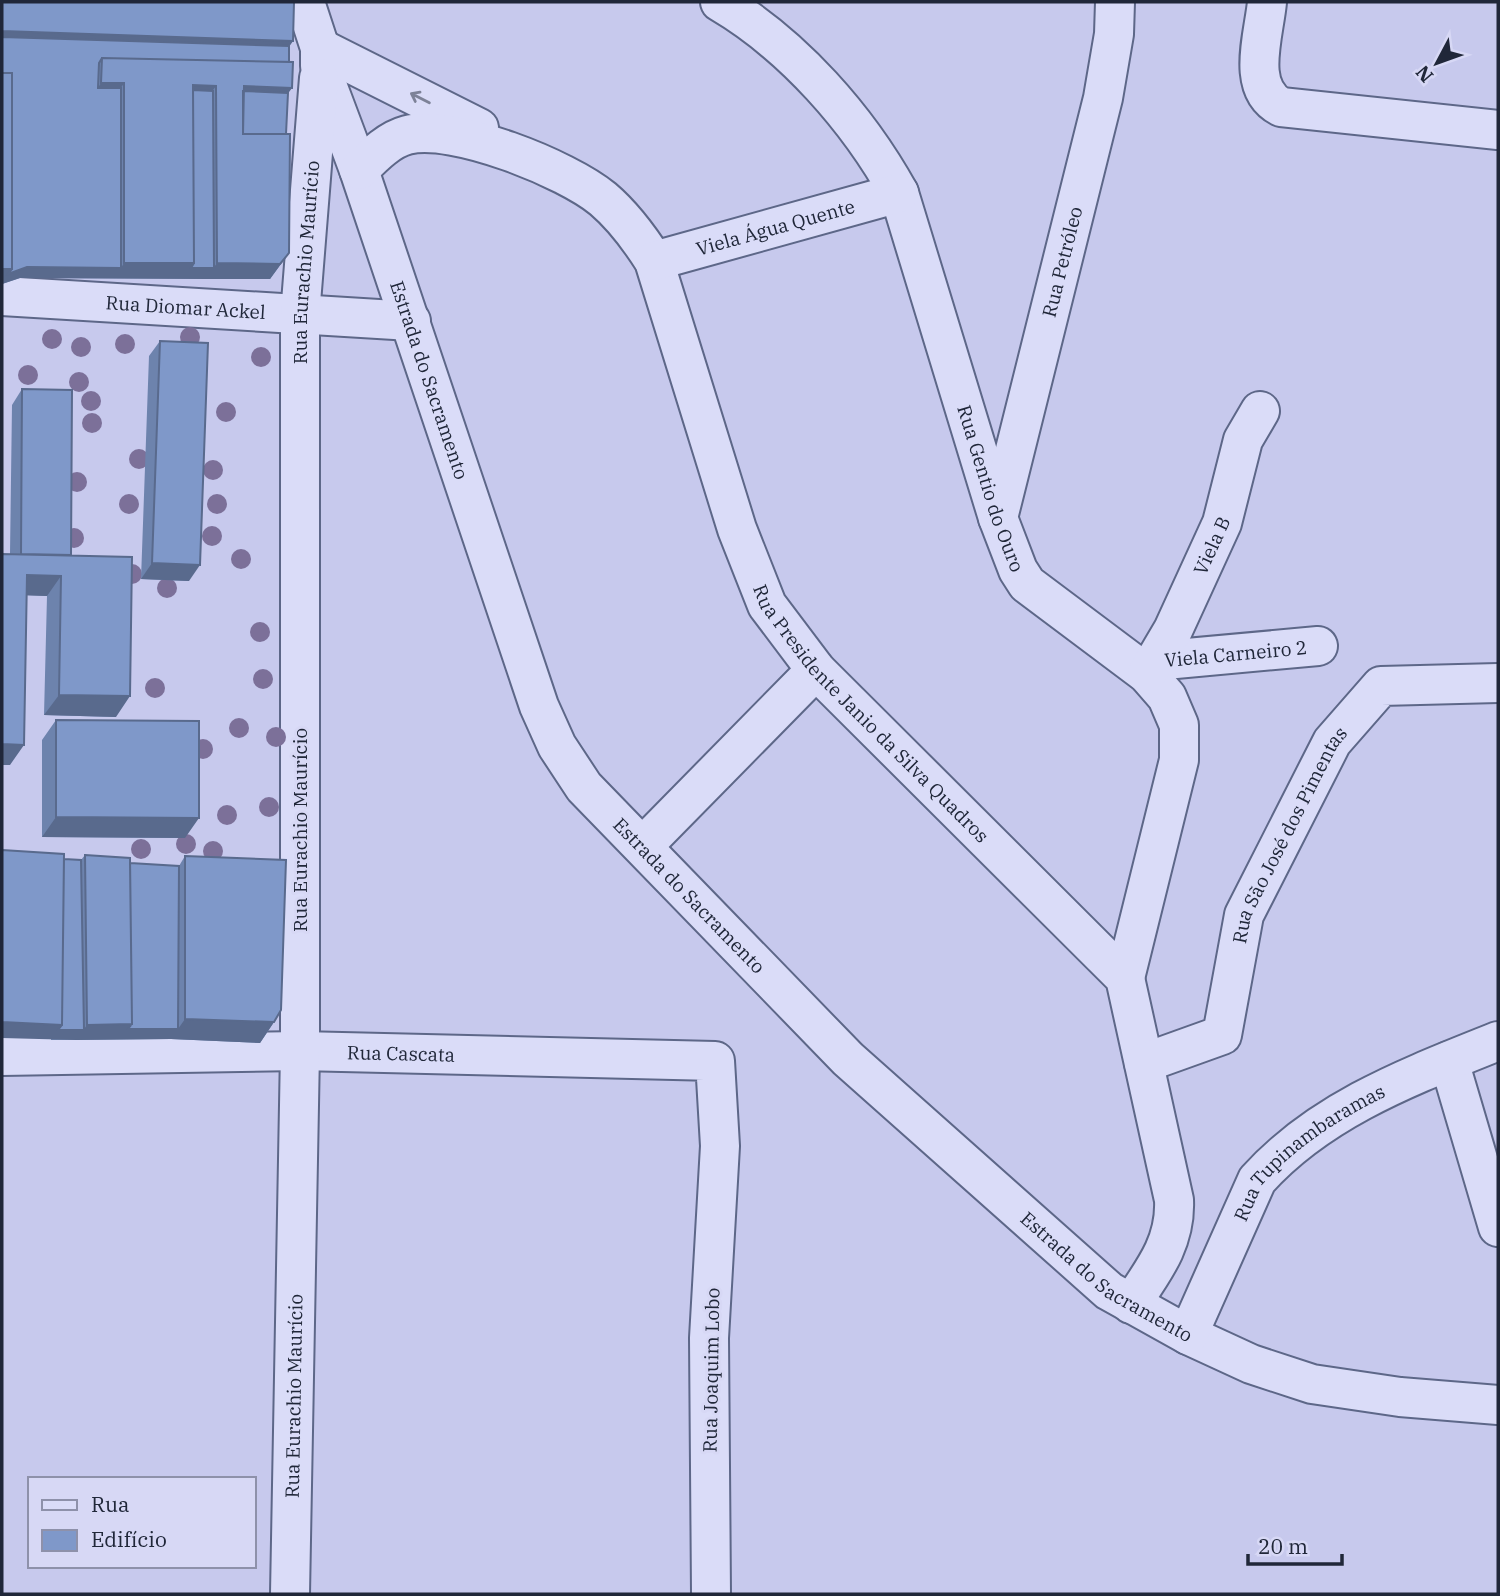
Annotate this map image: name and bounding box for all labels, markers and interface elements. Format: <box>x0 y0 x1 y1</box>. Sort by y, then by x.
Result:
north arrow <box>1402 28 1472 98</box>
text: N <box>1410 61 1438 88</box>
one-way arrow <box>410 91 431 105</box>
street label: Rua Eurachio Maurício <box>288 159 324 364</box>
street label: Viela Água Quente <box>693 194 857 261</box>
street label: Rua Petróleo <box>1037 204 1087 320</box>
street label: Estrada do Sacramento <box>385 278 474 482</box>
street label: Rua Diomar Ackel <box>105 290 267 324</box>
street label: Rua Gentio do Ouro <box>952 402 1030 575</box>
street label: Viela B <box>1188 513 1235 579</box>
street label: Rua Presidente Janio da Silva Quadros <box>748 581 994 848</box>
street label: Viela Carneiro 2 <box>1163 635 1308 672</box>
street label: Rua São José dos Pimentas <box>1227 721 1352 945</box>
street label: Rua Eurachio Maurício <box>288 728 312 932</box>
street label: Estrada do Sacramento <box>608 813 770 978</box>
street label: Rua Cascata <box>347 1040 455 1067</box>
street label: Rua Tupinambaramas <box>1228 1079 1389 1225</box>
street label: Estrada do Sacramento <box>1016 1206 1197 1347</box>
street label: Rua Joaquim Lobo <box>698 1287 724 1453</box>
street label: Rua Eurachio Maurício <box>280 1294 308 1498</box>
legend <box>28 1477 256 1568</box>
text: Rua <box>91 1490 129 1518</box>
scale bar <box>1248 1522 1342 1566</box>
text: Edifício <box>91 1525 167 1553</box>
text: 20 m <box>1258 1532 1308 1560</box>

